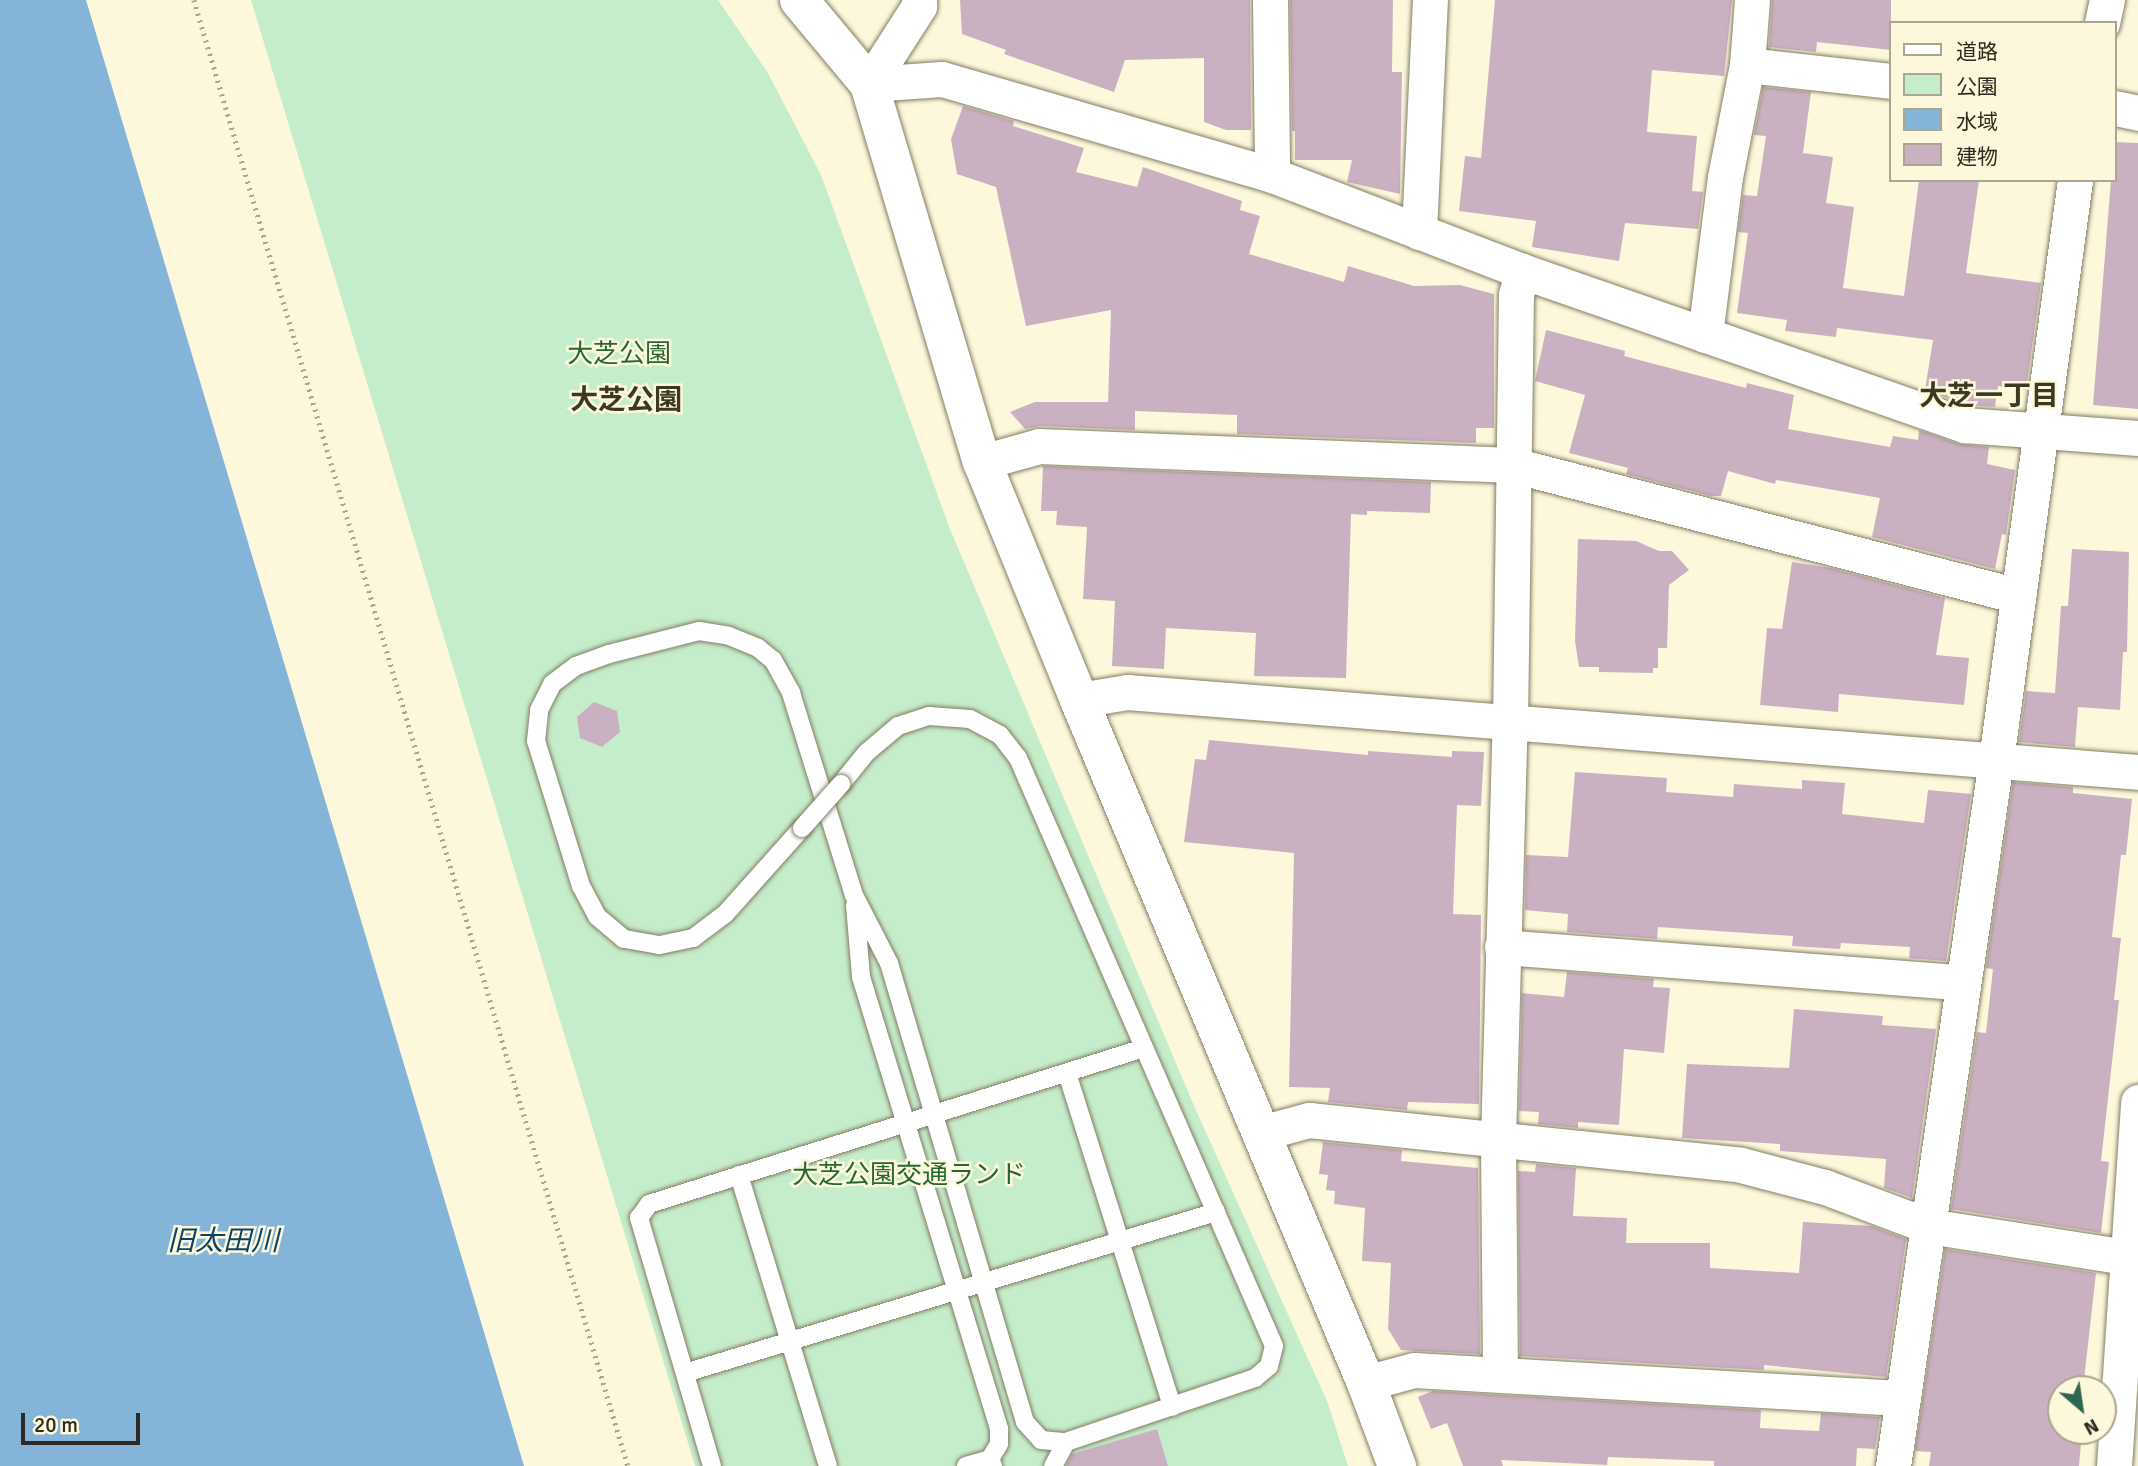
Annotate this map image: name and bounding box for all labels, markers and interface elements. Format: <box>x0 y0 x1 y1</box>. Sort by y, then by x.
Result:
legend <box>1890 21 2117 182</box>
text: 道路 <box>1956 39 1998 65</box>
text: 公園 <box>1956 74 1998 100</box>
text: 水域 <box>1956 109 1998 135</box>
text: 建物 <box>1956 144 1998 170</box>
park label: 大芝公園 <box>567 339 671 371</box>
district label: 大芝一丁目 <box>1919 379 2059 413</box>
district label: 大芝公園 <box>570 383 682 417</box>
park label: 大芝公園交通ランド <box>792 1160 1026 1192</box>
water label: 旧太田川 <box>167 1224 279 1258</box>
north arrow <box>2047 1375 2117 1445</box>
scale bar <box>24 1400 144 1444</box>
text: 20 m <box>34 1412 78 1438</box>
text: N <box>2080 1413 2103 1440</box>

